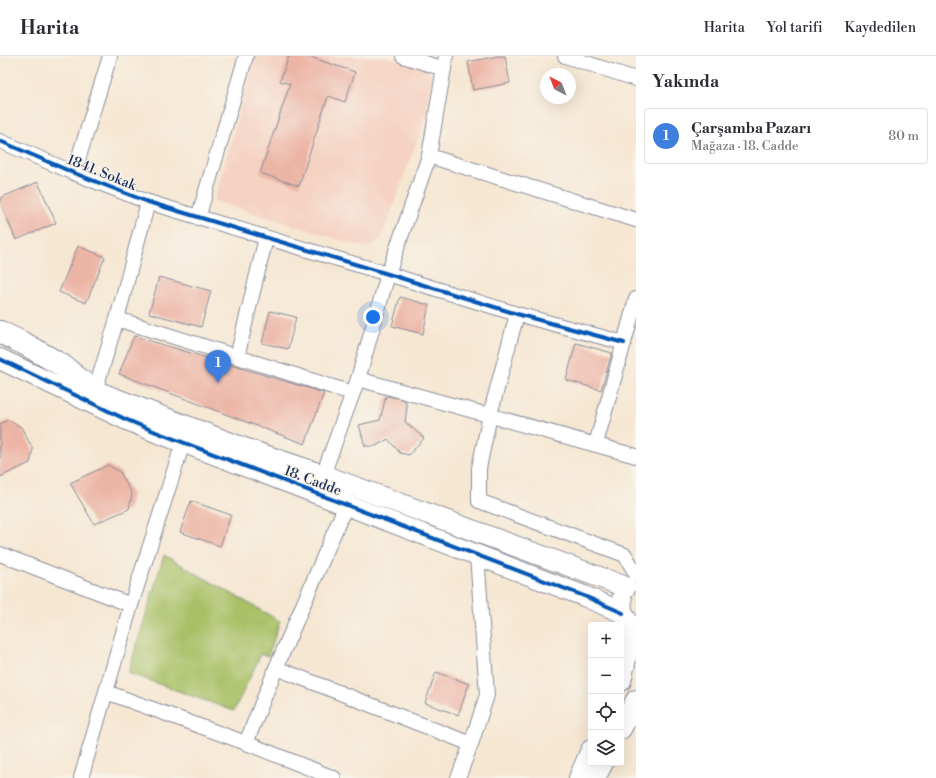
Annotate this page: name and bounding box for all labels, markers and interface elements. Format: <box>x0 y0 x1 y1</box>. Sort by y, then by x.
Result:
text: Harita <box>20 16 79 40</box>
text: Harita <box>704 19 745 37</box>
text: Yol tarifi <box>767 19 823 37</box>
text: Kaydedilen <box>845 19 916 37</box>
north arrow <box>540 68 576 104</box>
text: Yakında <box>652 71 719 93</box>
text: Çarşamba Pazarı <box>691 119 811 138</box>
text: 1 <box>663 128 669 144</box>
text: 80 m <box>888 128 919 144</box>
text: Mağaza · 18. Cadde <box>691 138 798 154</box>
street label: 1841. Sokak <box>64 151 140 195</box>
your location <box>363 307 383 327</box>
pin: 1 <box>205 350 231 383</box>
street label: 18. Cadde <box>281 462 344 500</box>
map controls <box>588 622 624 766</box>
button: + <box>588 622 624 658</box>
button: − <box>588 658 624 694</box>
button: locate <box>588 694 624 730</box>
button: layers <box>588 730 624 766</box>

